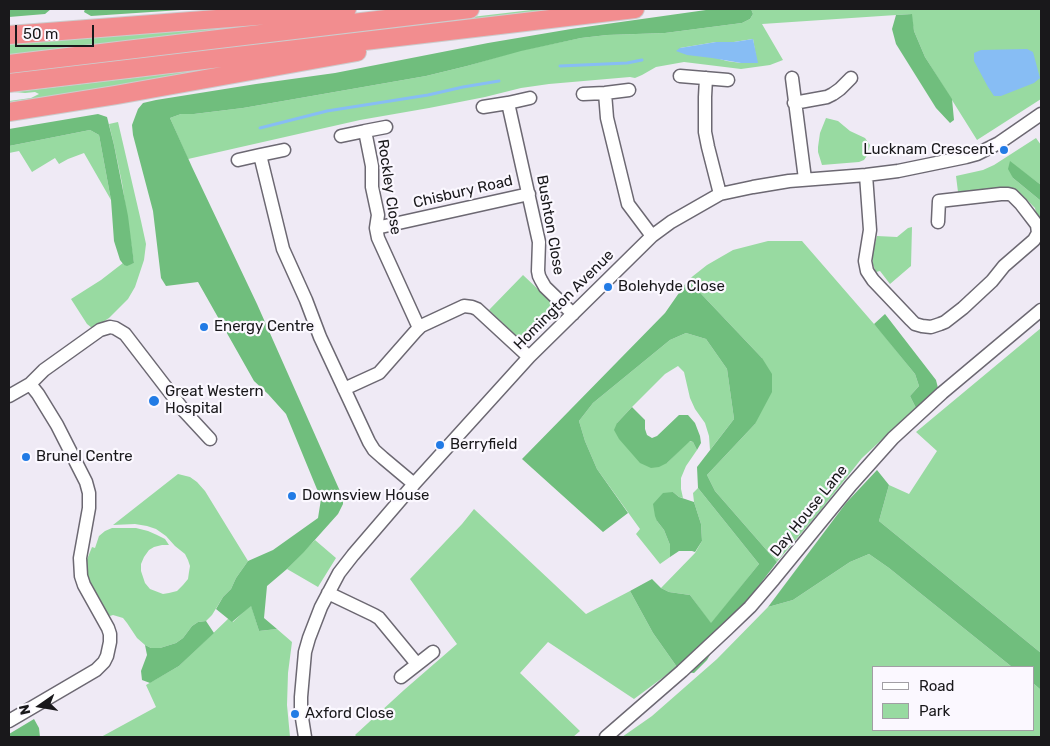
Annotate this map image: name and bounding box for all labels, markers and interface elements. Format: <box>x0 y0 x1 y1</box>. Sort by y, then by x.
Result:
scale bar <box>18 15 96 47</box>
text: 50 m <box>23 25 58 43</box>
street label: Rockley Close <box>373 138 405 236</box>
place label: Lucknam Crescent <box>863 141 994 159</box>
marker: Lucknam Crescent <box>998 144 1010 156</box>
street label: Chisbury Road <box>411 172 515 212</box>
street label: Bushton Close <box>532 174 568 276</box>
street label: Homington Avenue <box>510 246 618 354</box>
place label: Bolehyde Close <box>618 278 725 296</box>
marker: Bolehyde Close <box>602 281 614 293</box>
place label: Energy Centre <box>214 318 314 336</box>
marker: Energy Centre <box>198 321 210 333</box>
place label: Great Western Hospital <box>165 383 264 418</box>
marker: Great Western Hospital <box>147 394 161 408</box>
place label: Berryfield <box>450 436 517 454</box>
marker: Berryfield <box>434 439 446 451</box>
place label: Brunel Centre <box>36 448 133 466</box>
marker: Brunel Centre <box>20 451 32 463</box>
street label: Day House Lane <box>767 462 851 560</box>
place label: Downsview House <box>302 487 429 505</box>
marker: Downsview House <box>286 490 298 502</box>
legend <box>872 666 1035 731</box>
text: Road <box>919 677 955 695</box>
north arrow <box>15 681 65 731</box>
text: Park <box>919 702 950 720</box>
text: N <box>15 703 34 716</box>
place label: Axford Close <box>305 705 394 723</box>
marker: Axford Close <box>289 708 301 720</box>

